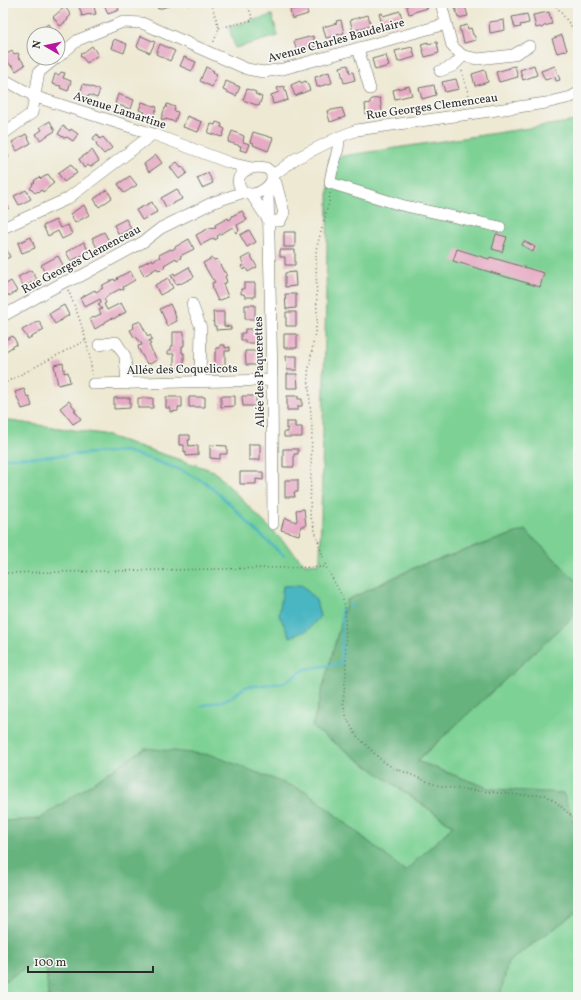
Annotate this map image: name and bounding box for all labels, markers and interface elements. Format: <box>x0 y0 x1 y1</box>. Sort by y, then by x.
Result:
street label: Avenue Charles Baudelaire <box>266 15 407 67</box>
north arrow <box>26 26 66 66</box>
text: N <box>30 40 46 50</box>
street label: Avenue Lamartine <box>71 88 168 134</box>
street label: Rue Georges Clemenceau <box>365 90 499 124</box>
street label: Rue Georges Clemenceau <box>19 222 144 298</box>
street label: Allée des Paquerettes <box>251 316 269 428</box>
street label: Allée des Coquelicots <box>126 361 238 379</box>
scale bar <box>28 948 153 974</box>
text: 100 m <box>34 955 67 971</box>

